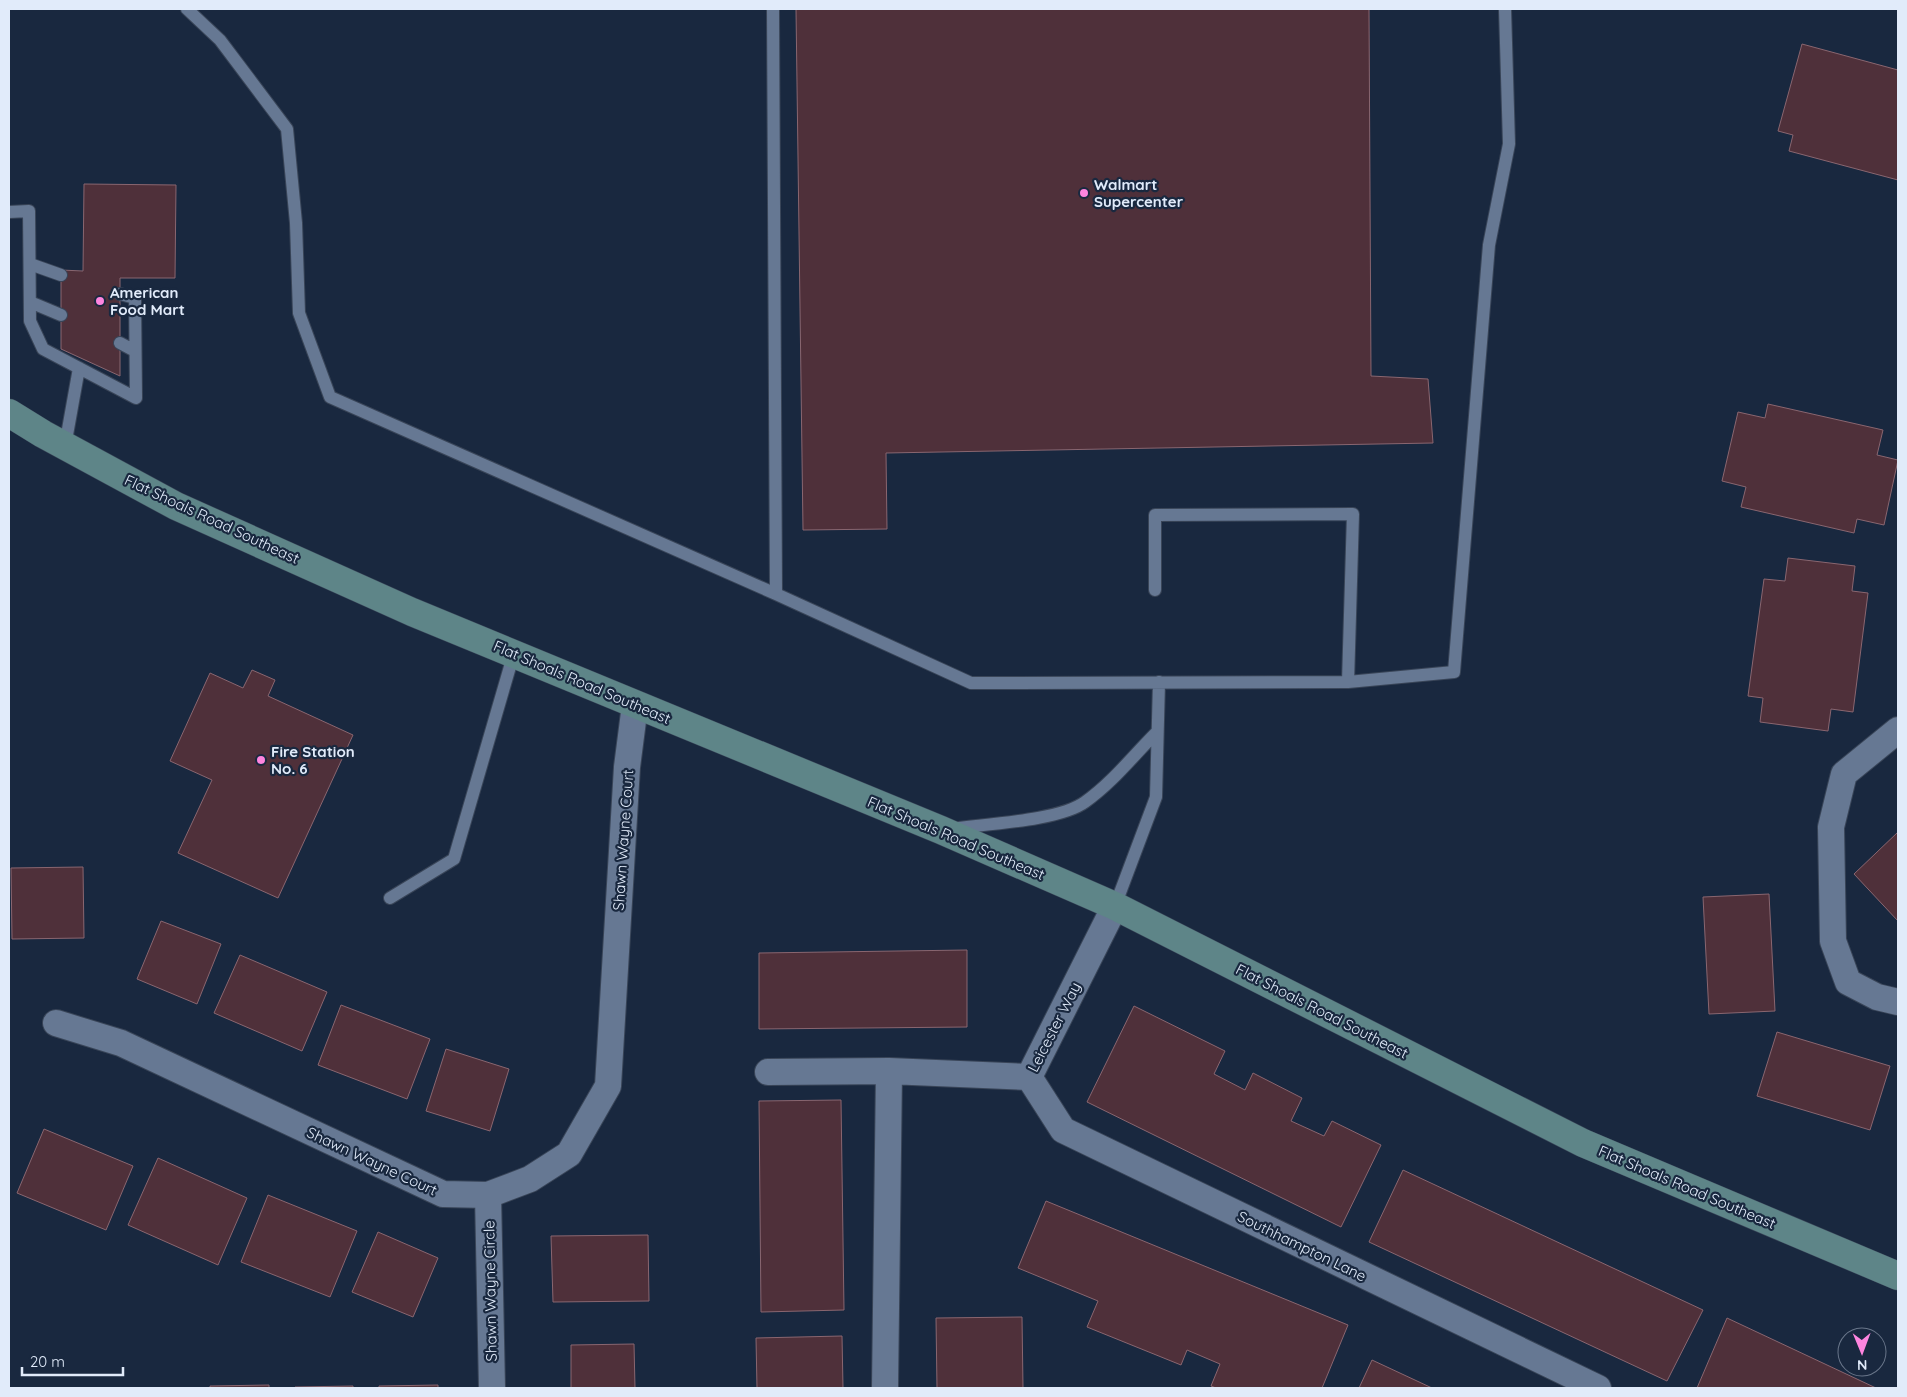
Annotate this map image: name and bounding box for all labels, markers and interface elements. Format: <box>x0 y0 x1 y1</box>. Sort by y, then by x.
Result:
place label: Walmart Supercenter <box>1094 175 1184 211</box>
marker: Walmart Supercenter <box>1078 187 1090 199</box>
place label: American Food Mart <box>110 283 185 319</box>
marker: American Food Mart <box>94 295 106 307</box>
street label: Flat Shoals Road Southeast <box>122 470 302 568</box>
street label: Flat Shoals Road Southeast <box>491 636 673 728</box>
place label: Fire Station No. 6 <box>271 742 355 778</box>
marker: Fire Station No. 6 <box>255 754 267 766</box>
street label: Shawn Wayne Court <box>609 769 637 911</box>
street label: Flat Shoals Road Southeast <box>865 792 1047 884</box>
street label: Flat Shoals Road Southeast <box>1233 959 1411 1063</box>
street label: Leicester Way <box>1023 979 1085 1075</box>
street label: Shawn Wayne Court <box>304 1122 440 1200</box>
street label: Flat Shoals Road Southeast <box>1596 1141 1778 1233</box>
street label: Southhampton Lane <box>1234 1207 1370 1285</box>
street label: Shawn Wayne Circle <box>479 1220 501 1362</box>
north arrow <box>1837 1327 1887 1377</box>
scale bar <box>22 1344 124 1376</box>
text: 20 m <box>30 1352 65 1371</box>
text: N <box>1857 1356 1868 1374</box>

